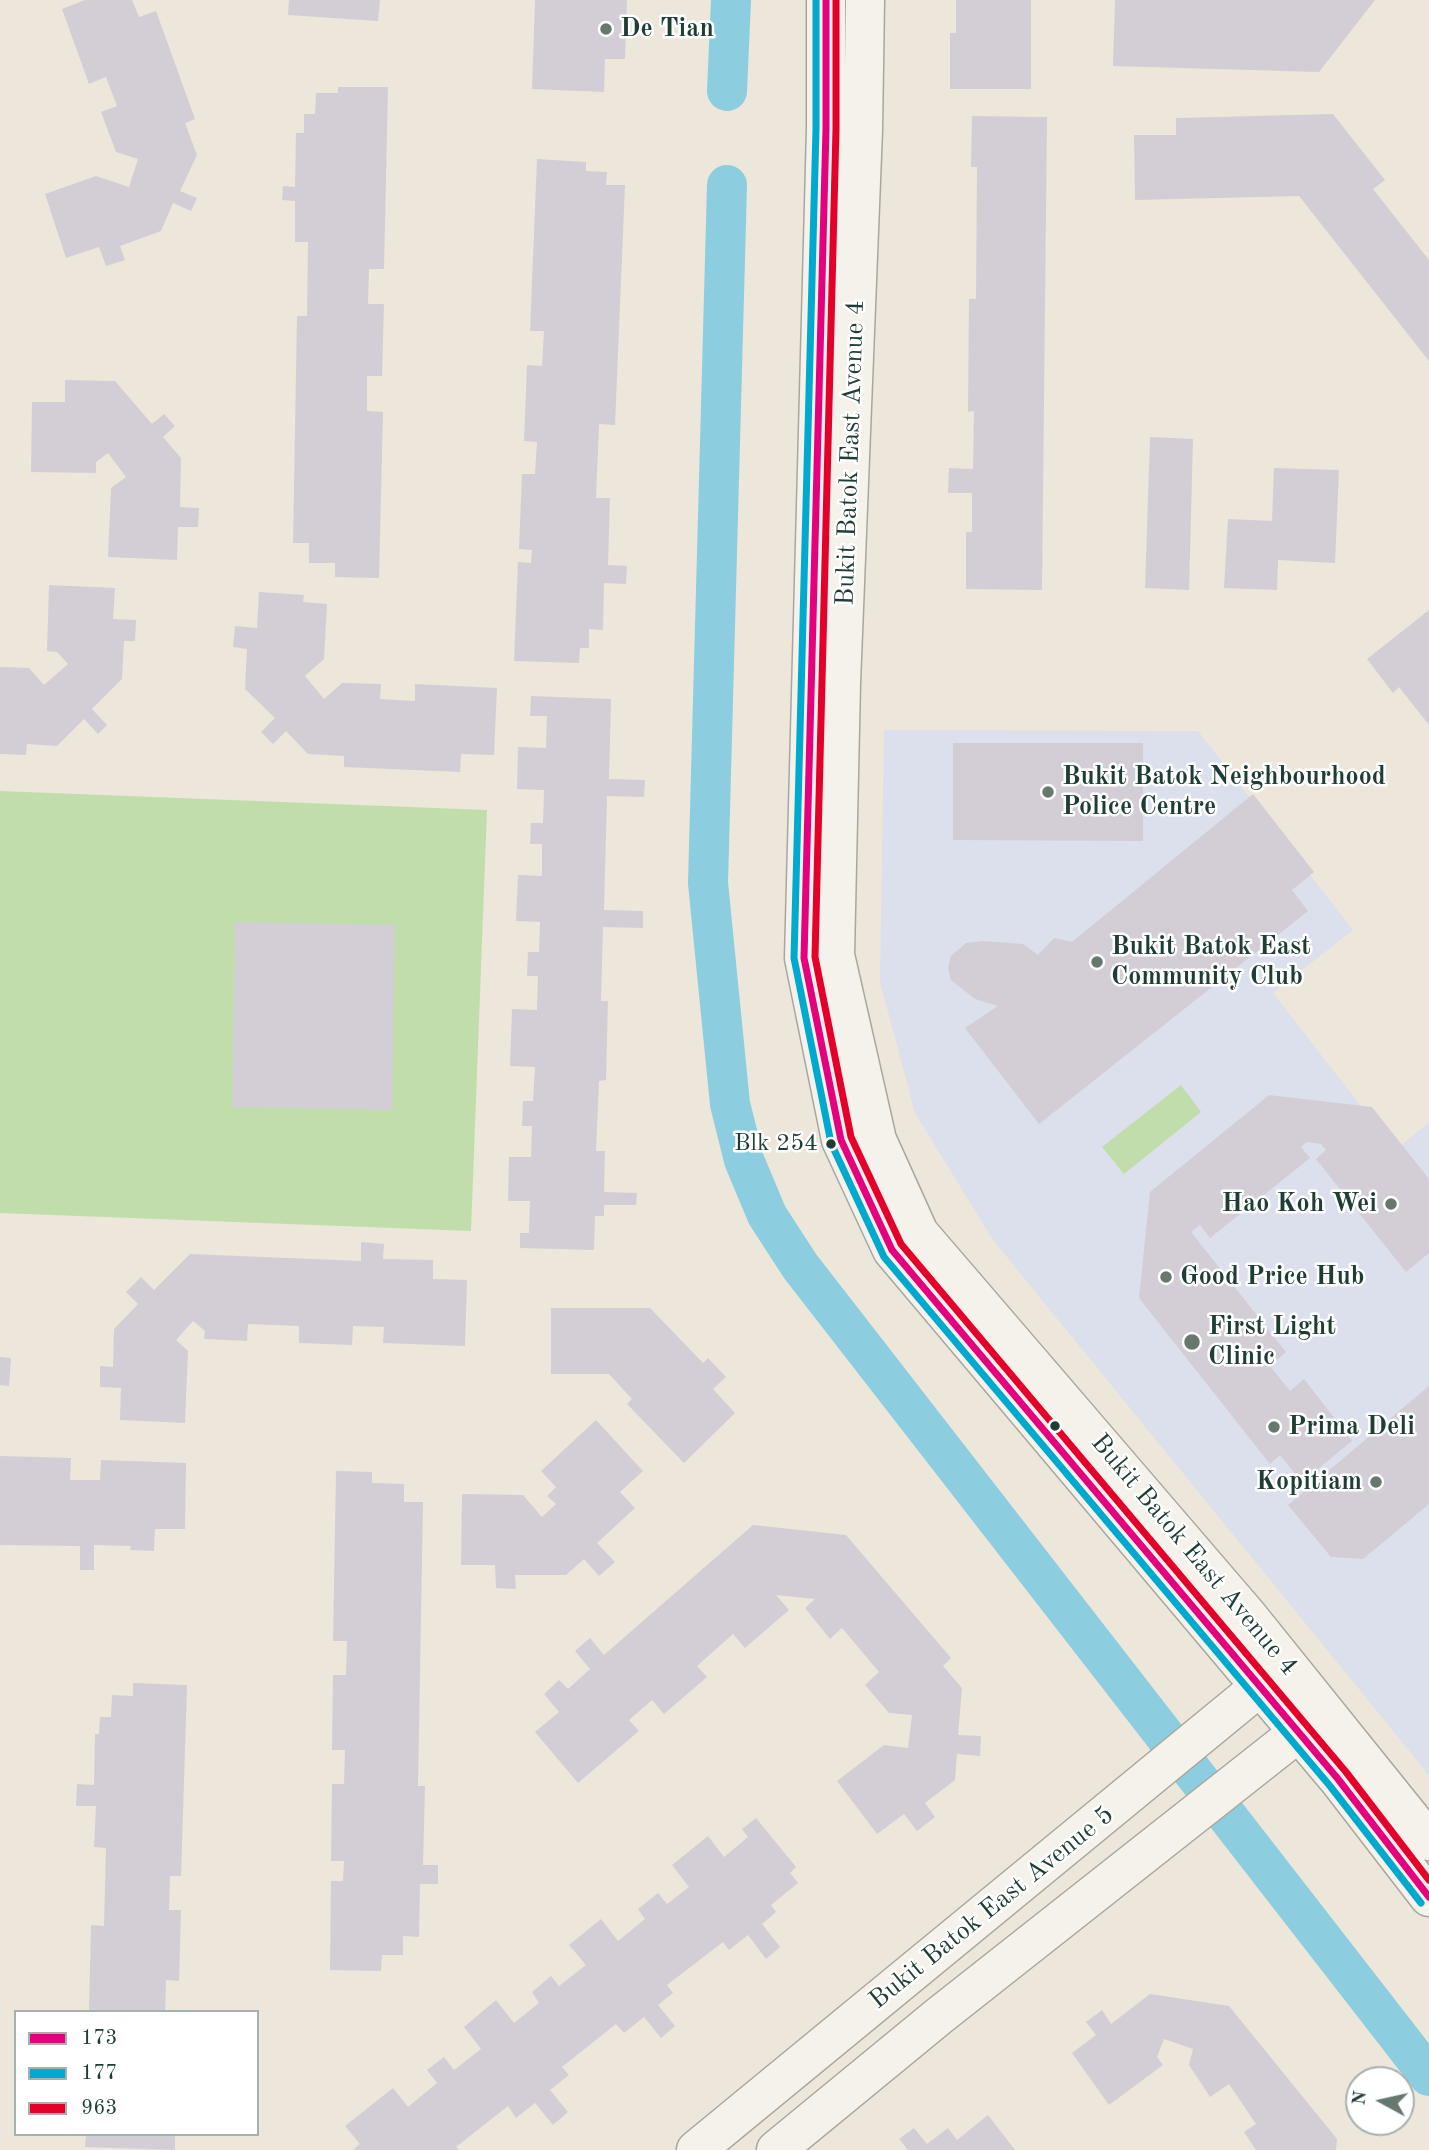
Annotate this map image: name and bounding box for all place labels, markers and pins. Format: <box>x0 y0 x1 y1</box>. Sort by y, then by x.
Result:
place label: De Tian <box>620 13 714 45</box>
marker: De Tian <box>598 21 614 37</box>
place label: Bukit Batok Neighbourhood Police Centre <box>1062 761 1386 822</box>
marker: Bukit Batok Neighbourhood Police Centre <box>1040 784 1056 800</box>
place label: Bukit Batok East Community Club <box>1111 931 1311 992</box>
marker: Bukit Batok East Community Club <box>1089 954 1105 970</box>
place label: Blk 254 <box>734 1130 818 1158</box>
marker: Blk 254 <box>824 1137 838 1151</box>
place label: Hao Koh Wei <box>1222 1188 1377 1220</box>
marker: Hao Koh Wei <box>1383 1196 1399 1212</box>
place label: Good Price Hub <box>1180 1261 1365 1293</box>
marker: Good Price Hub <box>1158 1269 1174 1285</box>
place label: First Light Clinic <box>1208 1311 1336 1372</box>
marker: First Light Clinic <box>1182 1332 1202 1352</box>
place label: Prima Deli <box>1288 1411 1415 1443</box>
unlabelled marker <box>1048 1419 1062 1433</box>
marker: Prima Deli <box>1266 1419 1282 1435</box>
place label: Kopitiam <box>1256 1466 1362 1498</box>
marker: Kopitiam <box>1368 1474 1384 1490</box>

